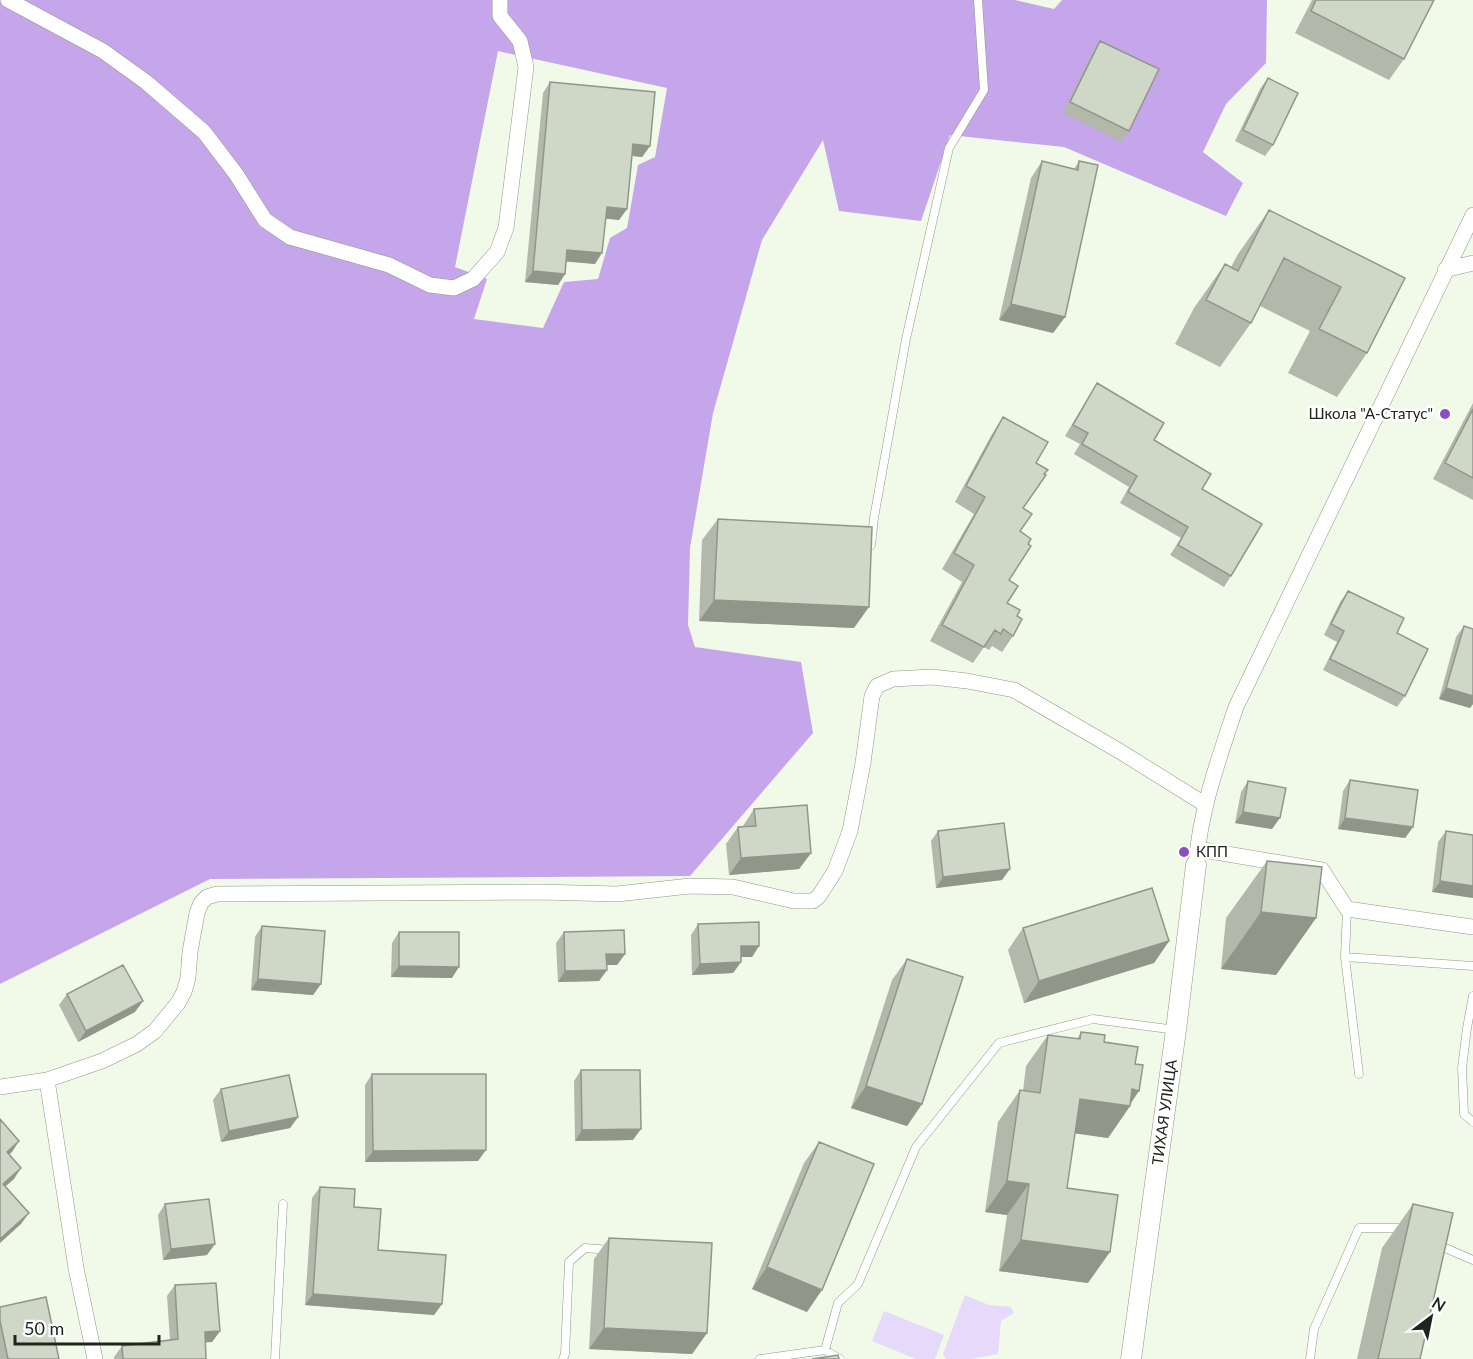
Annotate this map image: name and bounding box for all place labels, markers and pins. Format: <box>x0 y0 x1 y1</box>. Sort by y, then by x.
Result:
place label: Школа "А-Статус" <box>1308 404 1433 422</box>
marker: Школа "А-Статус" <box>1438 407 1452 421</box>
place label: КПП <box>1196 842 1228 860</box>
marker: КПП <box>1177 845 1191 859</box>

